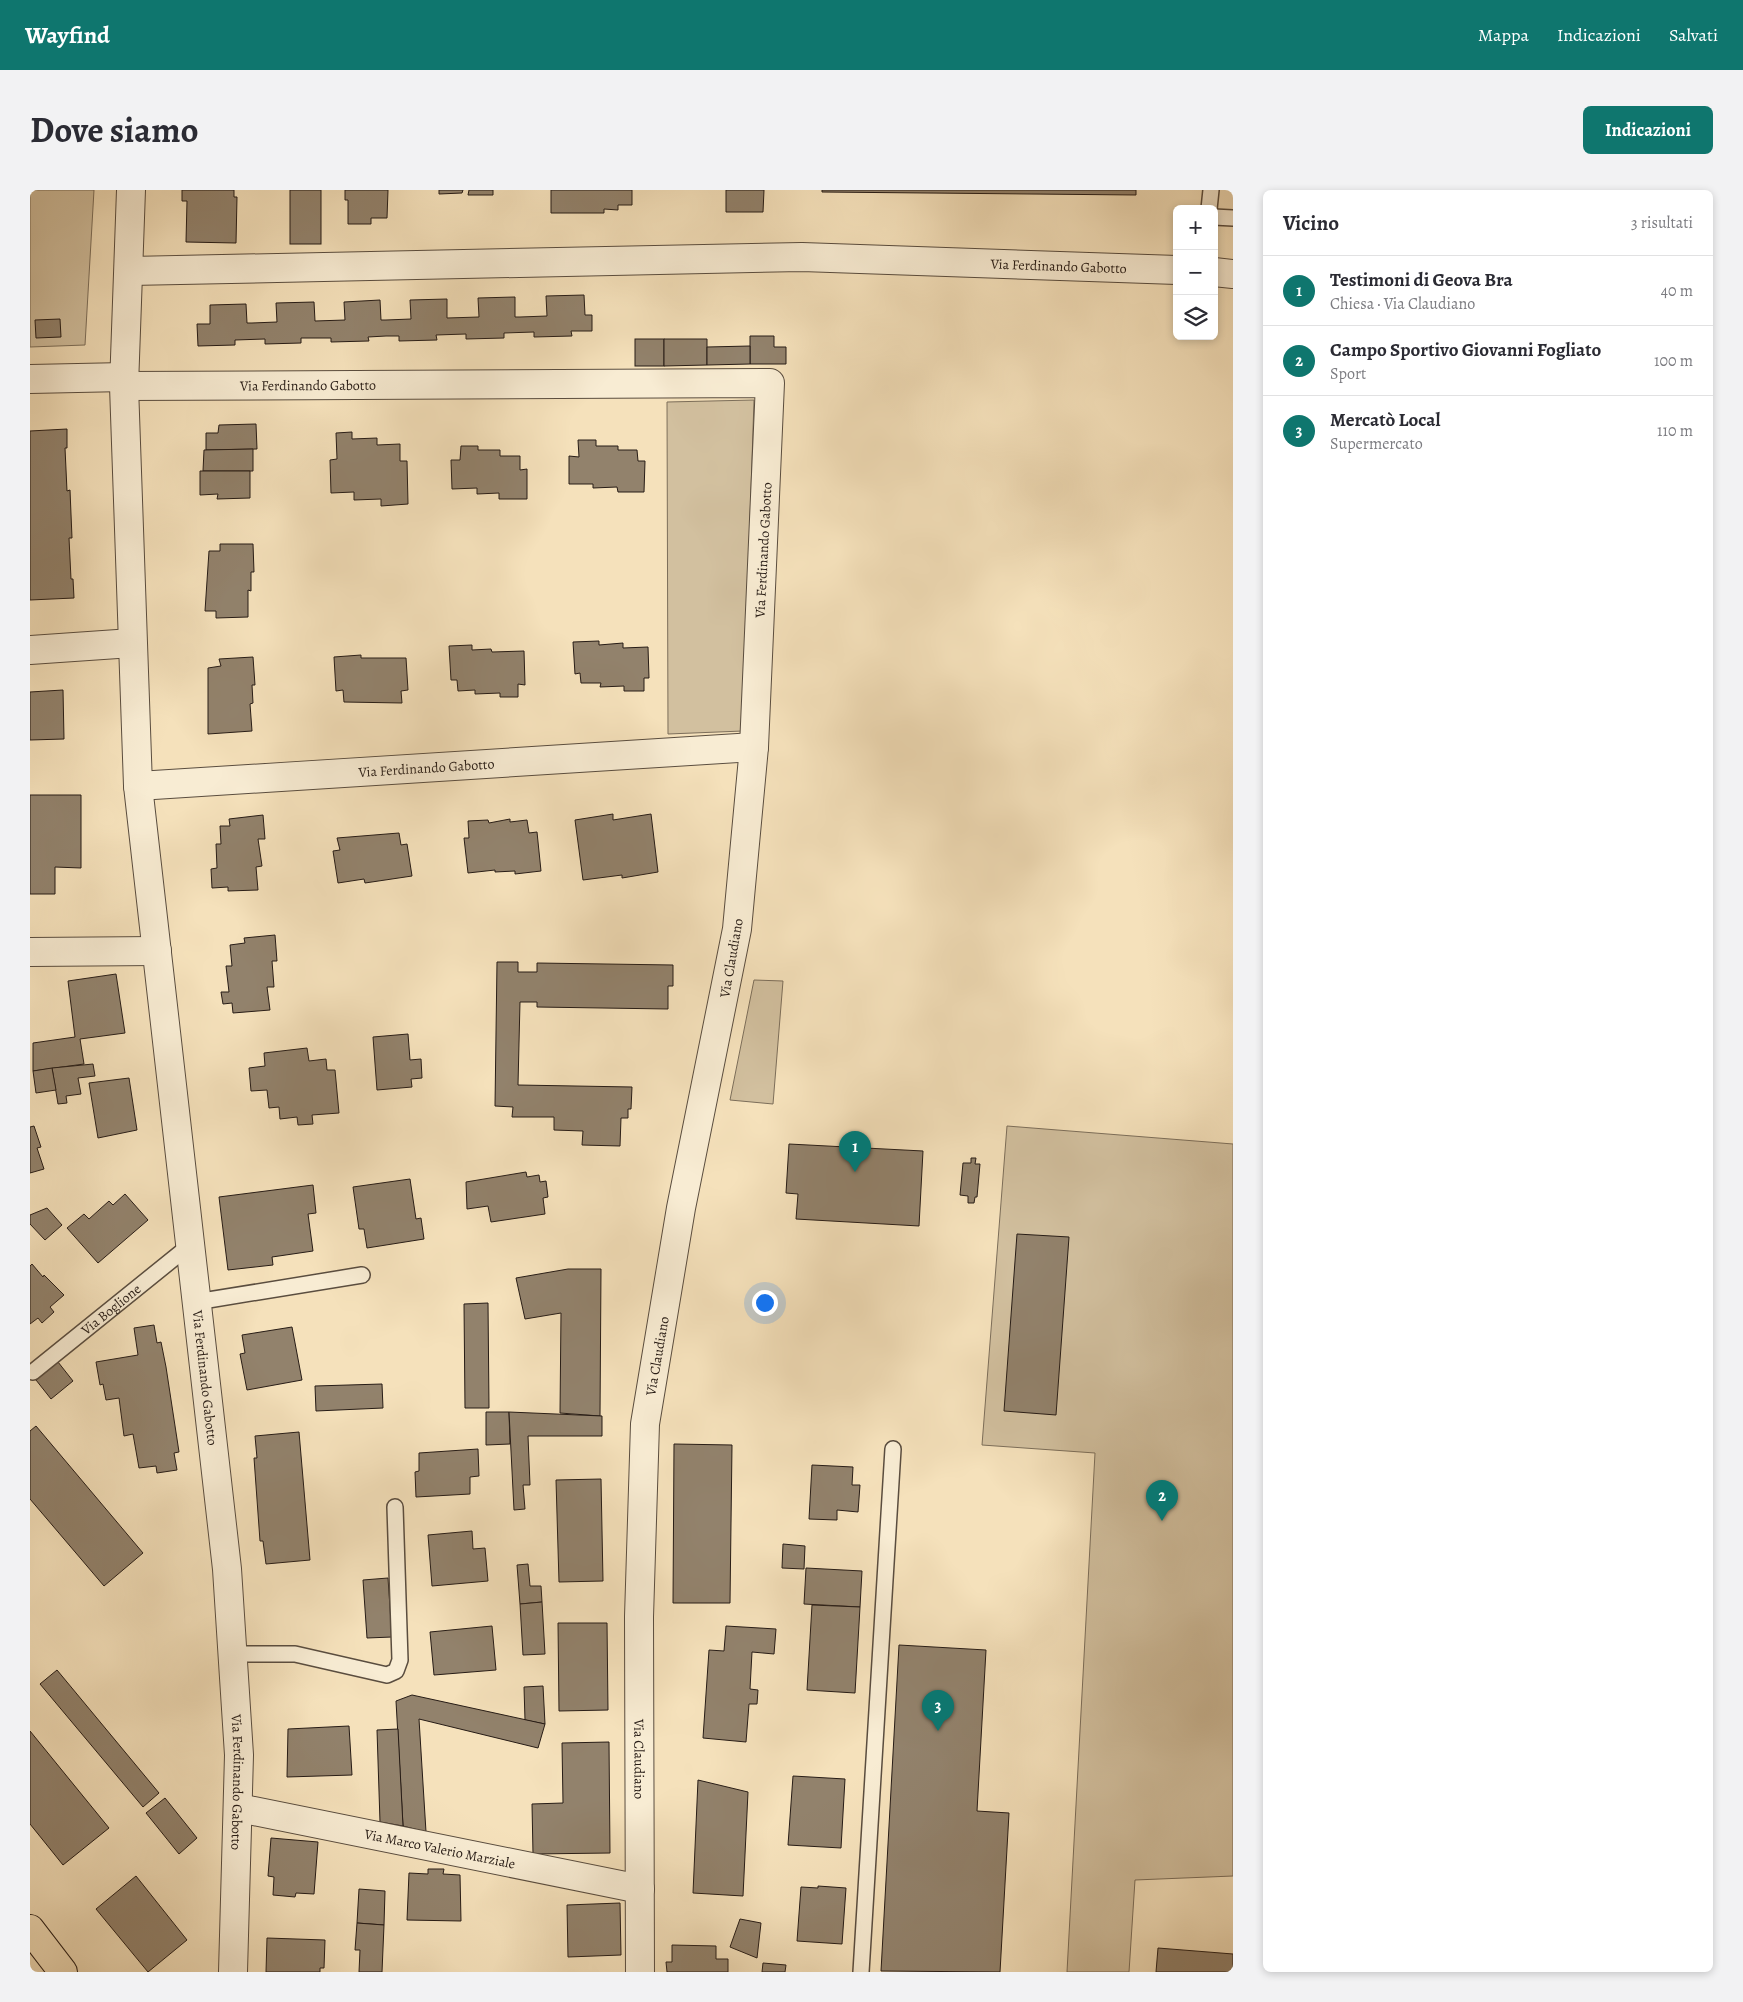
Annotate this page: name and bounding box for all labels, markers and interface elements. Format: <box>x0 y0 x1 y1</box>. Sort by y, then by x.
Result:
text: Wayfind <box>25 19 110 51</box>
text: Mappa <box>1478 23 1529 47</box>
text: Indicazioni <box>1557 23 1641 47</box>
text: Salvati <box>1669 23 1718 47</box>
text: Dove siamo <box>30 106 199 154</box>
button: Indicazioni <box>1583 106 1713 154</box>
map controls <box>1173 205 1218 340</box>
button: + <box>1173 205 1218 250</box>
text: Vicino <box>1283 209 1339 237</box>
text: 3 risultati <box>1631 212 1693 234</box>
button: − <box>1173 250 1218 295</box>
street label: Via Ferdinando Gabotto <box>989 255 1127 278</box>
text: Testimoni di Geova Bra <box>1330 267 1513 293</box>
text: 1 <box>1296 280 1302 302</box>
text: 40 m <box>1661 280 1693 302</box>
text: Chiesa · Via Claudiano <box>1330 293 1475 315</box>
button: layers <box>1173 295 1218 340</box>
text: Campo Sportivo Giovanni Fogliato <box>1330 337 1601 363</box>
text: 2 <box>1295 350 1303 372</box>
text: 100 m <box>1654 350 1693 372</box>
text: Sport <box>1330 363 1366 385</box>
street label: Via Ferdinando Gabotto <box>239 376 376 395</box>
text: Mercatò Local <box>1330 407 1440 433</box>
text: 3 <box>1296 420 1302 442</box>
text: 110 m <box>1657 420 1693 442</box>
text: Supermercato <box>1330 433 1423 455</box>
street label: Via Ferdinando Gabotto <box>750 482 777 619</box>
street label: Via Ferdinando Gabotto <box>357 754 495 782</box>
street label: Via Claudiano <box>715 917 748 1000</box>
pin: 1 <box>839 1131 871 1172</box>
street label: Via Boglione <box>76 1280 145 1340</box>
your location <box>752 1290 778 1316</box>
street label: Via Ferdinando Gabotto <box>188 1308 222 1447</box>
street label: Via Claudiano <box>641 1315 674 1398</box>
pin: 2 <box>1146 1480 1178 1521</box>
pin: 3 <box>922 1690 954 1731</box>
street label: Via Ferdinando Gabotto <box>226 1713 248 1850</box>
street label: Via Claudiano <box>629 1718 649 1799</box>
street label: Via Marco Valerio Marziale <box>362 1824 517 1874</box>

